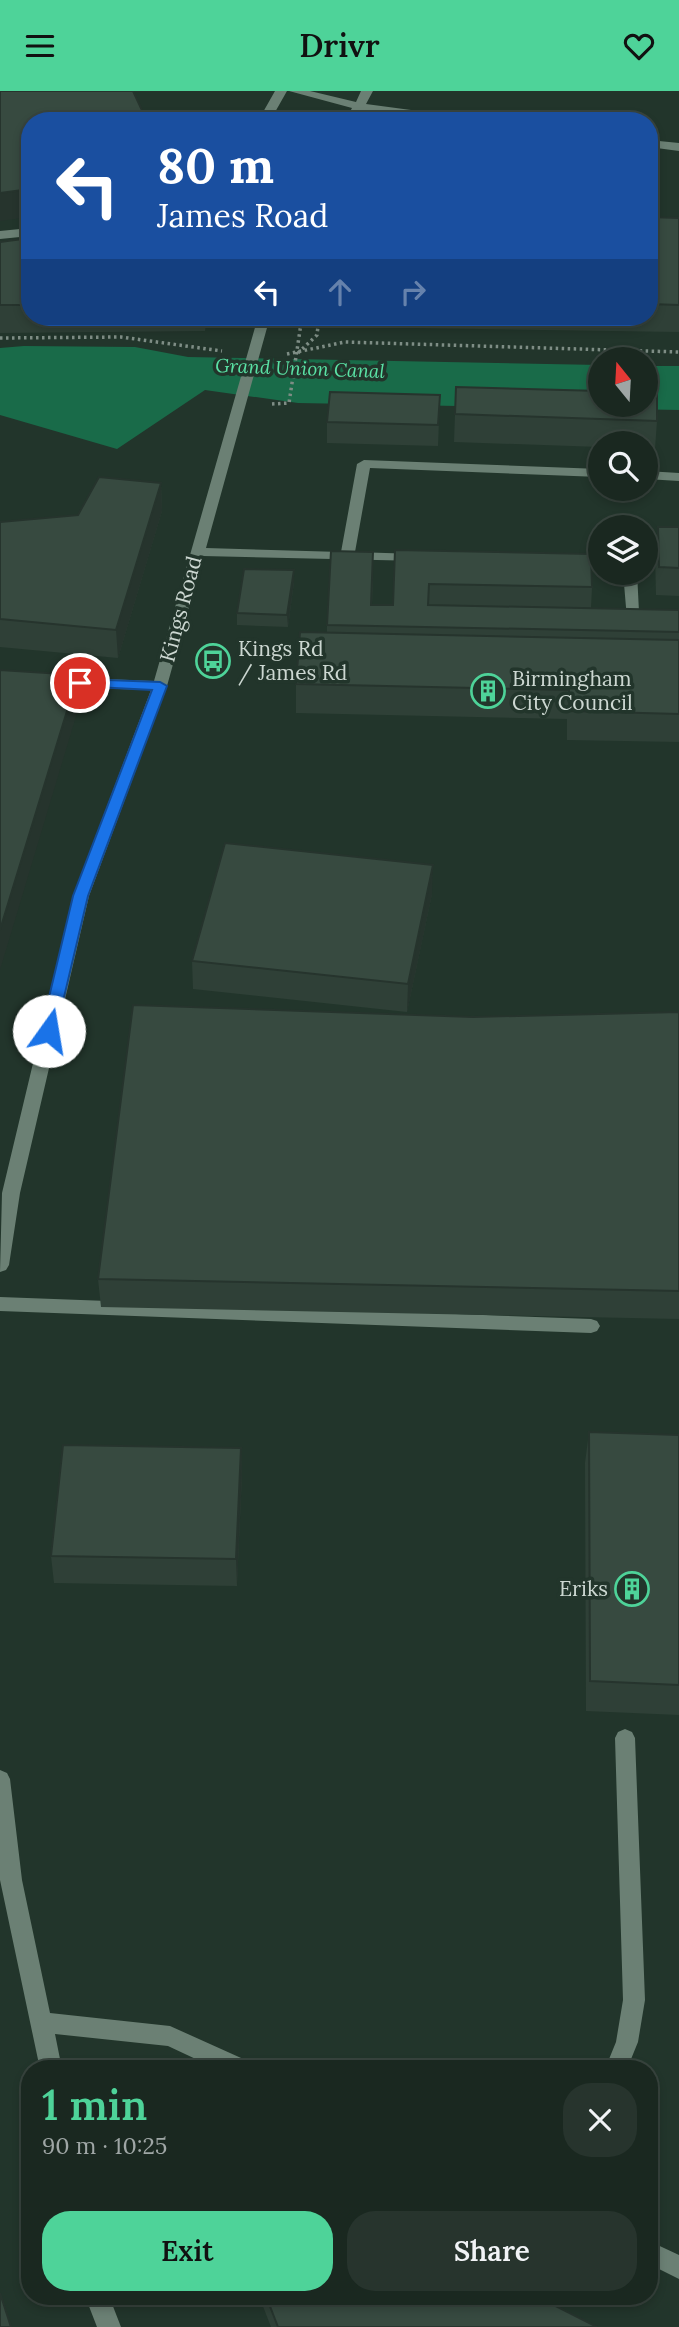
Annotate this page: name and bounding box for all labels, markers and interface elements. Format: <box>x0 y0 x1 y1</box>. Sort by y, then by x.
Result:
text: Drivr <box>299 25 380 66</box>
icon: menu <box>21 27 59 65</box>
icon: heart <box>620 27 658 65</box>
text: 80 m <box>157 134 274 196</box>
icon: left <box>42 140 133 231</box>
text: James Road <box>157 195 328 236</box>
icon: left <box>248 273 286 311</box>
icon: ahead <box>321 273 359 311</box>
icon: right <box>394 273 432 311</box>
north arrow <box>588 347 658 417</box>
map controls <box>588 347 658 585</box>
water label: Grand Union Canal <box>215 353 386 383</box>
button: search <box>588 431 658 501</box>
button: layers <box>588 515 658 585</box>
street label: Kings Road <box>153 553 208 665</box>
place label: Kings Rd / James Rd <box>238 635 347 686</box>
bus stop icon: Kings Rd / James Rd <box>194 642 232 680</box>
pin <box>50 653 110 713</box>
icon: arrive <box>61 664 99 702</box>
place label: Birmingham City Council <box>512 665 633 716</box>
building icon: Birmingham City Council <box>469 672 507 710</box>
position arrow <box>12 994 86 1068</box>
building icon: Eriks <box>613 1570 651 1608</box>
place label: Eriks <box>559 1575 608 1602</box>
text: 1 min <box>42 2078 147 2132</box>
button: close <box>563 2083 637 2157</box>
text: 90 m · 10:25 <box>42 2131 167 2160</box>
button: Exit <box>42 2211 333 2291</box>
button: Share <box>347 2211 637 2291</box>

